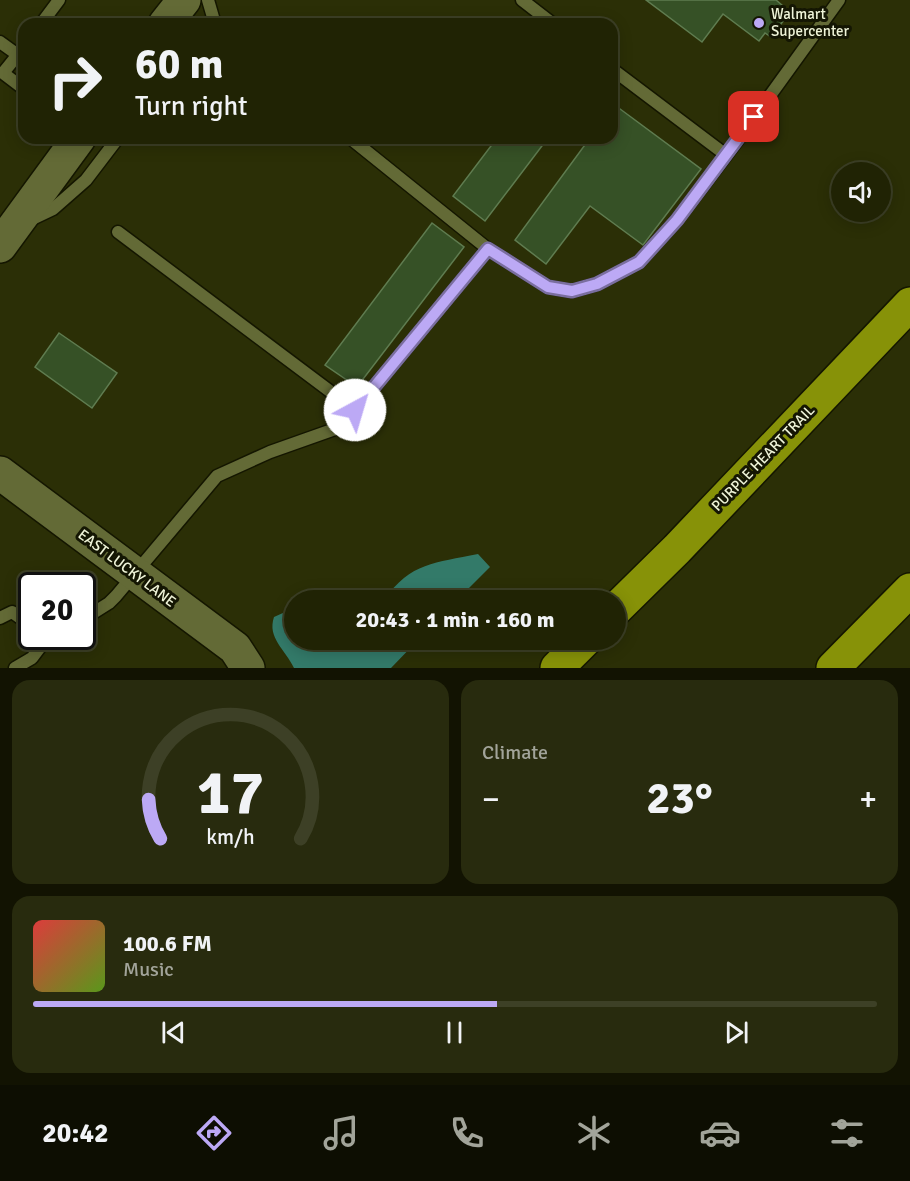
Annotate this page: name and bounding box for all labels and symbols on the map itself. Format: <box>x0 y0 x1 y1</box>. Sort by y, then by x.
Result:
place label: Walmart Supercenter <box>771 5 850 40</box>
marker: Walmart Supercenter <box>752 16 766 30</box>
pin <box>728 91 779 142</box>
position arrow <box>323 378 387 442</box>
street label: PURPLE HEART TRAIL <box>708 401 818 515</box>
street label: EAST LUCKY LANE <box>74 525 180 611</box>
speed limit sign: 20 <box>18 572 96 650</box>

